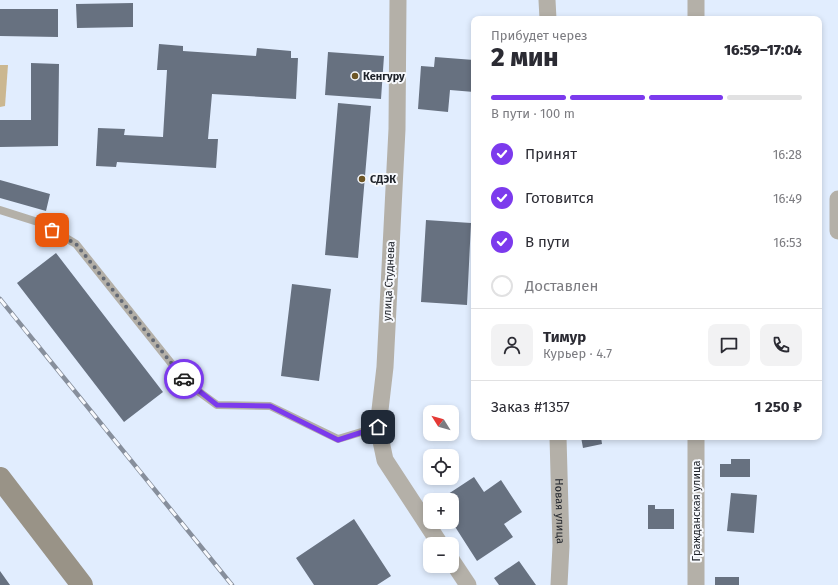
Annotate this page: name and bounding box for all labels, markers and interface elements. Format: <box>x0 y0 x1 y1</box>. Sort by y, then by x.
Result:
text: Прибудет через <box>491 28 588 43</box>
text: 16:59–17:04 <box>724 41 802 59</box>
text: 2 мин <box>491 42 558 73</box>
place label: Кенгуру <box>363 70 405 83</box>
marker: Кенгуру <box>350 71 360 81</box>
text: В пути · 100 m <box>491 106 575 121</box>
icon: check <box>491 143 513 165</box>
text: Принят <box>525 145 577 163</box>
text: 16:28 <box>773 147 802 162</box>
place label: СДЭК <box>370 173 396 186</box>
marker: СДЭК <box>357 174 367 184</box>
icon: check <box>491 187 513 209</box>
text: Готовится <box>525 189 594 207</box>
text: 16:49 <box>773 191 802 206</box>
pin <box>35 213 69 247</box>
icon: bag <box>41 219 63 241</box>
icon: check <box>491 231 513 253</box>
text: В пути <box>525 233 570 251</box>
text: 16:53 <box>773 235 802 250</box>
street label: улица Студнева <box>380 241 398 321</box>
text: Доставлен <box>525 277 598 295</box>
button: person <box>491 324 533 366</box>
button: chat <box>708 324 750 366</box>
button: phone <box>760 324 802 366</box>
text: Тимур <box>543 328 586 346</box>
text: Курьер · 4.7 <box>543 346 612 361</box>
courier <box>164 359 204 399</box>
icon: car <box>173 368 195 390</box>
text: Заказ #1357 <box>491 398 570 416</box>
text: 1 250 ₽ <box>754 398 802 416</box>
north arrow <box>423 405 459 441</box>
map controls <box>423 405 459 573</box>
pin <box>361 410 395 444</box>
icon: home <box>367 416 389 438</box>
button: locate <box>423 449 459 485</box>
street label: Гражданская улица <box>690 461 703 561</box>
street label: Новая улица <box>553 478 567 544</box>
button: + <box>423 493 459 529</box>
button: − <box>423 537 459 573</box>

